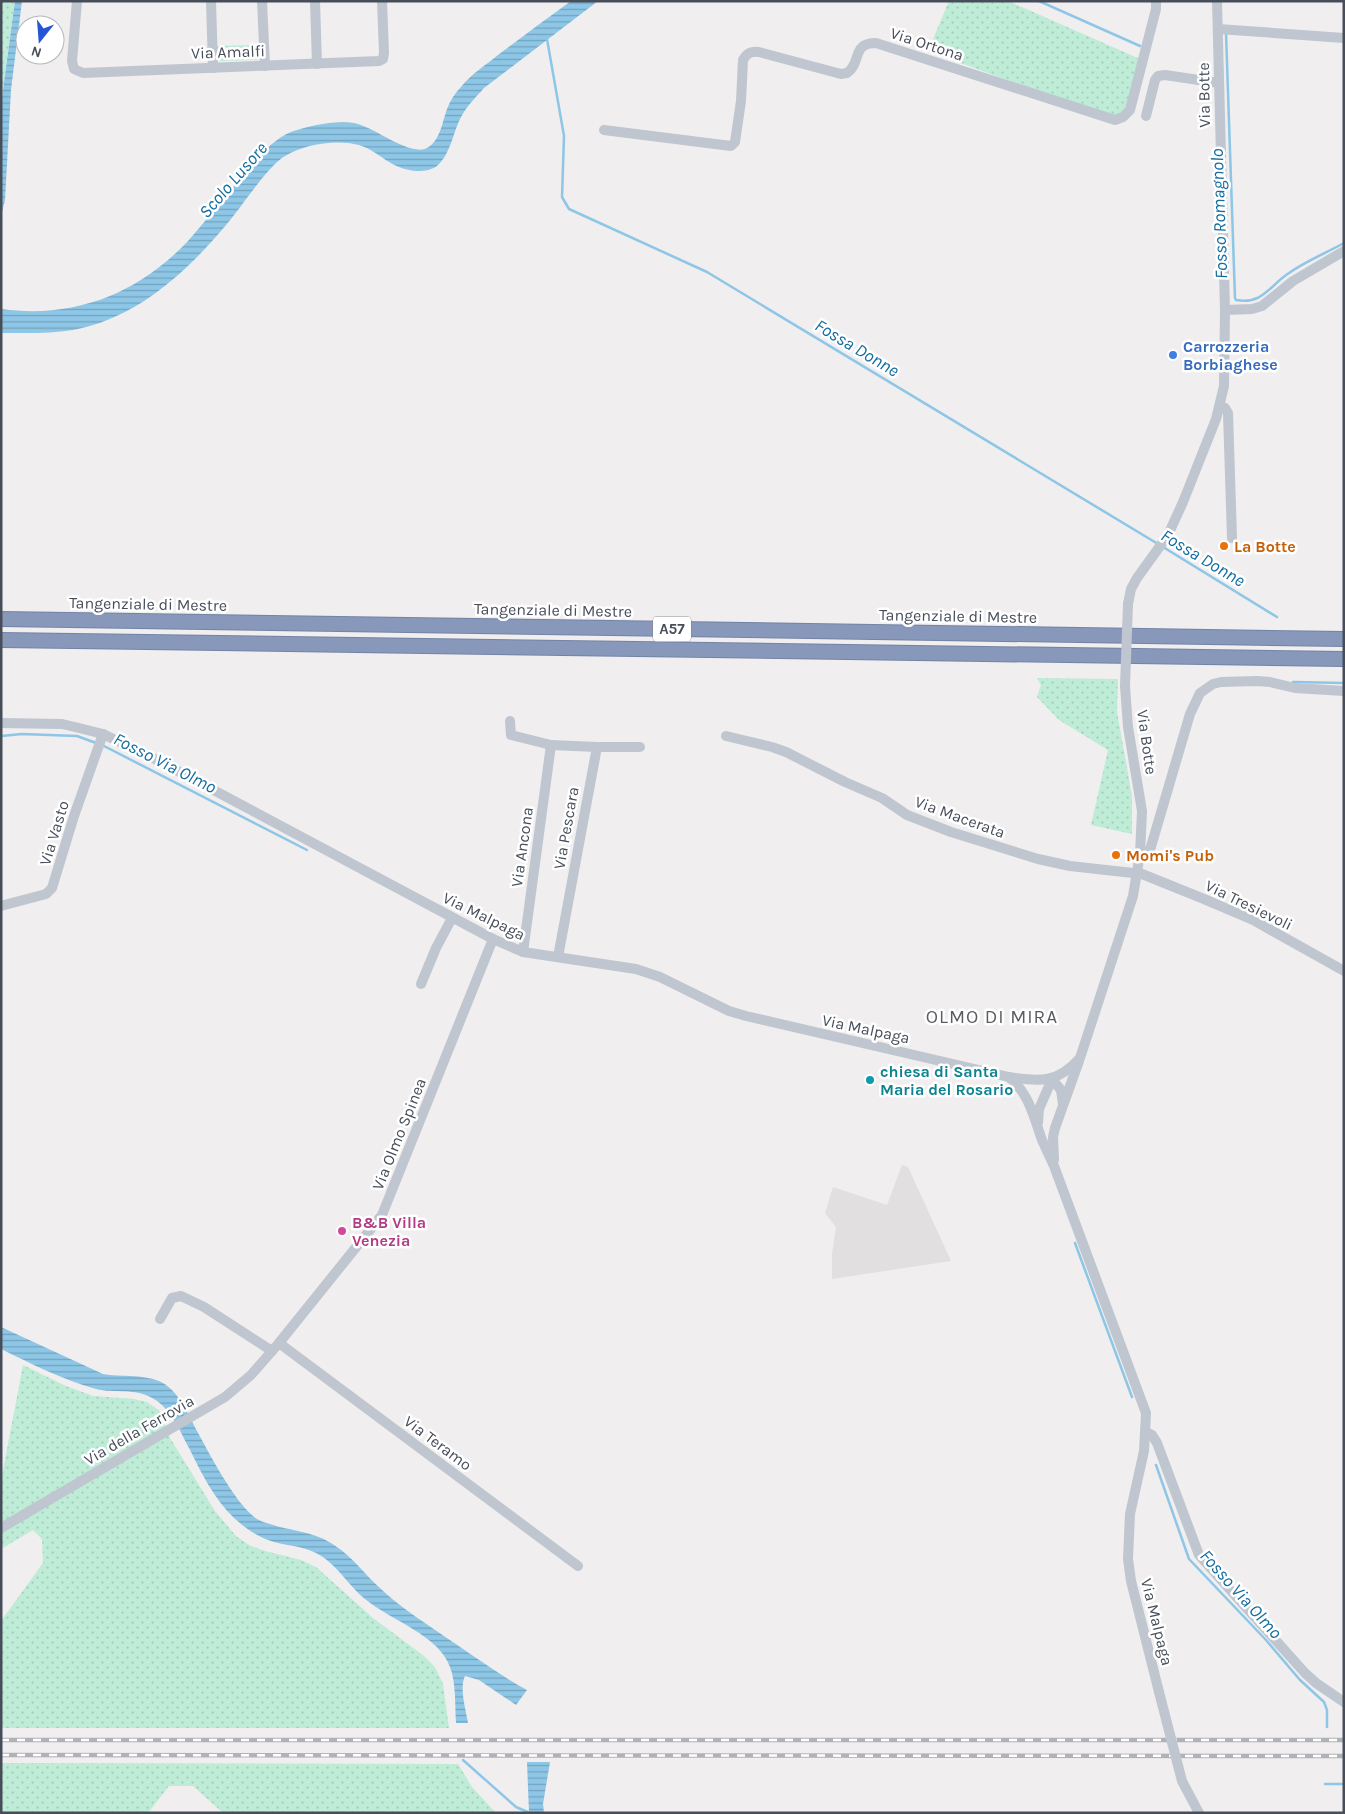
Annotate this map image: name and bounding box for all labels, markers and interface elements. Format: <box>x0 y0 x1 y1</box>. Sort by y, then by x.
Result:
north arrow <box>15 15 65 65</box>
street label: Via Ortona <box>888 23 966 65</box>
street label: Via Amalfi <box>191 41 265 63</box>
text: N <box>29 42 44 62</box>
street label: Via Botte <box>1194 62 1214 128</box>
water label: Scolo Lusore <box>194 138 272 222</box>
water label: Fosso Romagnolo <box>1206 148 1232 280</box>
water label: Fossa Donne <box>811 314 903 382</box>
place label: Carrozzeria Borbiaghese <box>1183 337 1278 374</box>
marker: Carrozzeria Borbiaghese <box>1167 349 1179 361</box>
water label: Fossa Donne <box>1157 524 1249 592</box>
place label: La Botte <box>1234 537 1296 556</box>
marker: La Botte <box>1218 540 1230 552</box>
street label: Tangenziale di Mestre <box>69 593 227 615</box>
street label: Tangenziale di Mestre <box>474 599 632 621</box>
street label: Tangenziale di Mestre <box>879 605 1037 627</box>
road number: A57 <box>653 616 691 642</box>
street label: Via Botte <box>1133 708 1161 776</box>
water label: Fosso Via Olmo <box>110 728 220 798</box>
street label: Via Pescara <box>549 785 583 871</box>
street label: Via Macerata <box>912 792 1008 842</box>
street label: Via Vasto <box>35 798 73 868</box>
street label: Via Ancona <box>507 806 537 888</box>
place label: Momi's Pub <box>1126 846 1214 865</box>
marker: Momi's Pub <box>1110 849 1122 861</box>
street label: Via Tresievoli <box>1202 876 1296 934</box>
street label: Via Malpaga <box>440 888 528 944</box>
district label: OLMO DI MIRA <box>926 1006 1058 1028</box>
street label: Via Malpaga <box>820 1010 912 1048</box>
place label: chiesa di Santa Maria del Rosario <box>880 1062 1013 1099</box>
marker: chiesa di Santa Maria del Rosario <box>864 1074 876 1086</box>
street label: Via Olmo Spinea <box>368 1075 430 1193</box>
place label: B&B Villa Venezia <box>352 1213 426 1250</box>
marker: B&B Villa Venezia <box>336 1225 348 1237</box>
street label: Via della Ferrovia <box>81 1391 197 1469</box>
street label: Via Teramo <box>400 1411 476 1475</box>
water label: Fosso Via Olmo <box>1195 1545 1287 1643</box>
street label: Via Malpaga <box>1137 1576 1177 1668</box>

